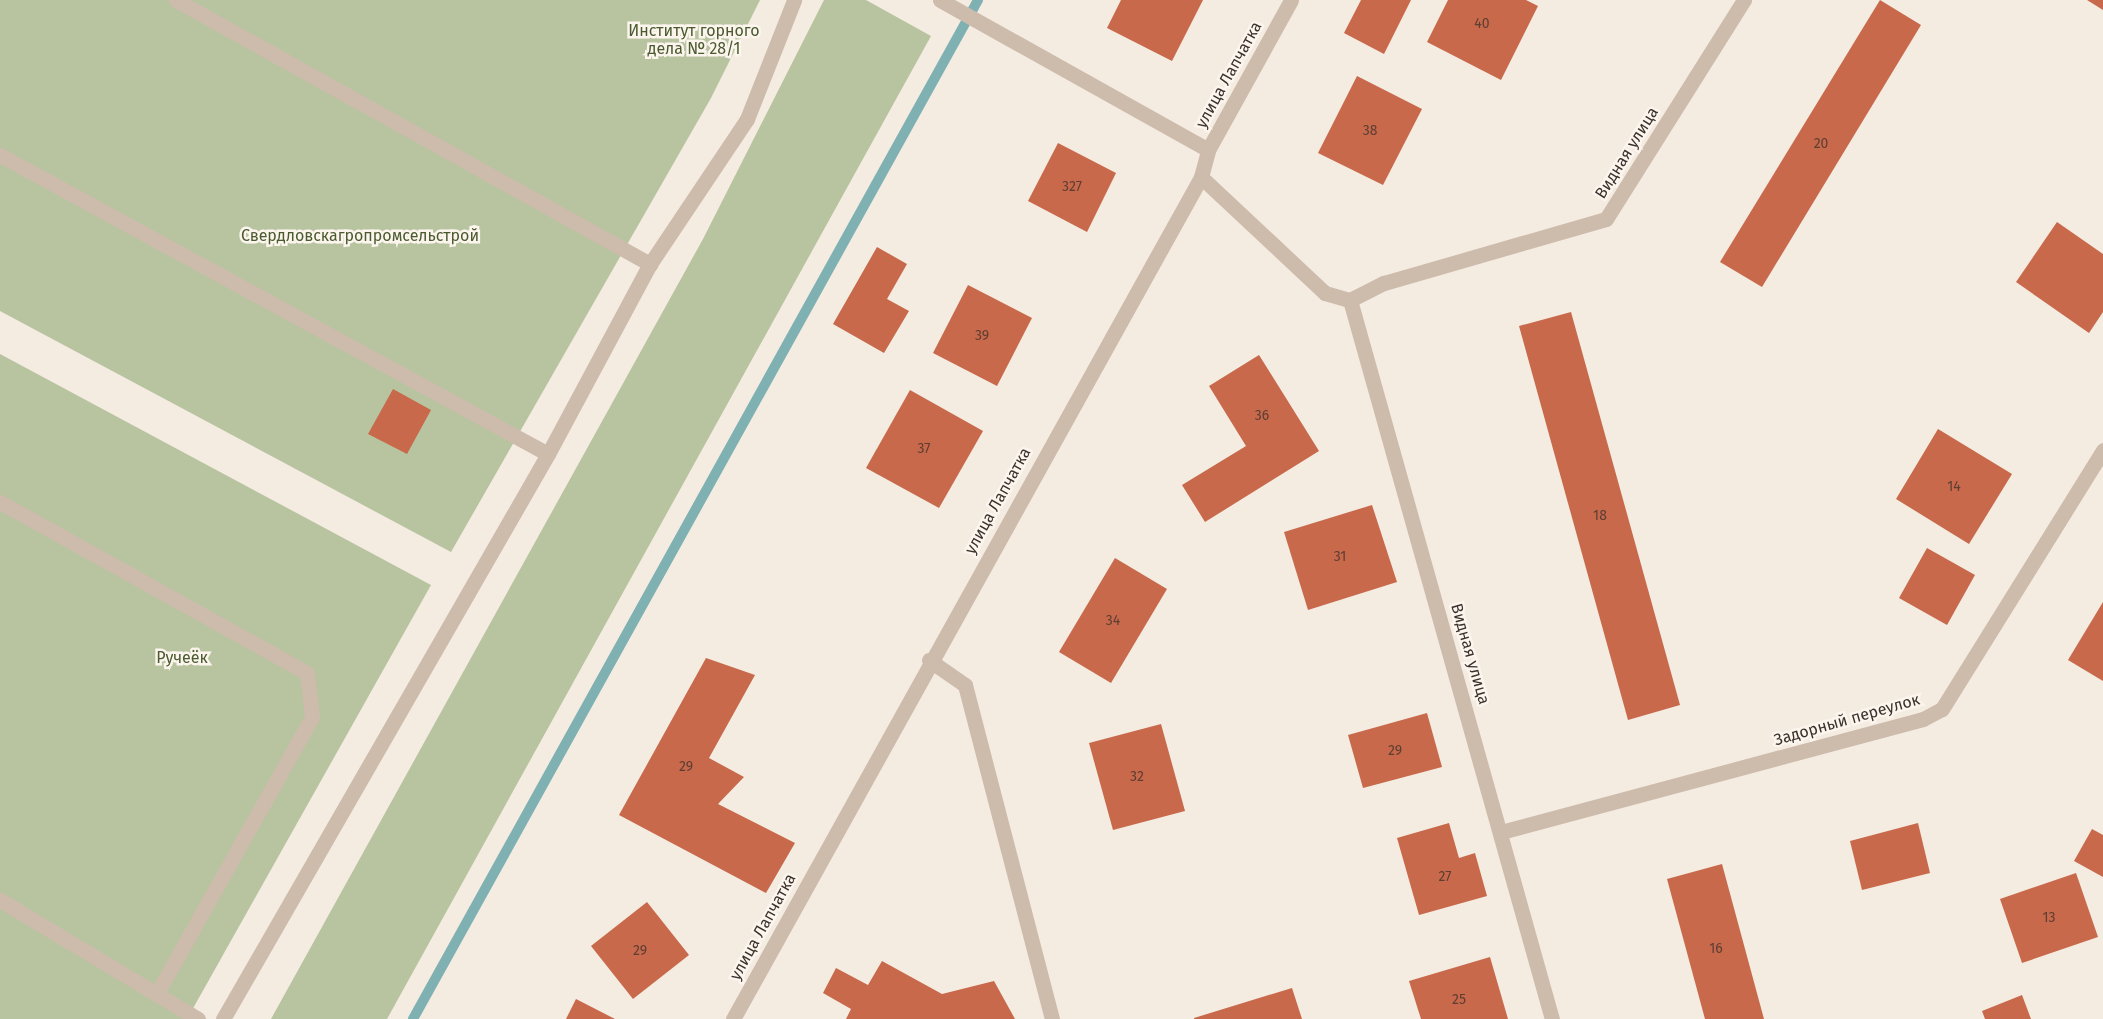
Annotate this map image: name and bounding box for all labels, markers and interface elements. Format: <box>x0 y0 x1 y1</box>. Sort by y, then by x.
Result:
house number: 40 <box>1474 16 1490 32</box>
street label: улица Лапчатка <box>1192 18 1266 132</box>
park label: Институт горного дела № 28/1 <box>628 21 760 59</box>
street label: Видная улица <box>1591 104 1663 202</box>
house number: 38 <box>1363 123 1377 139</box>
house number: 20 <box>1814 136 1828 152</box>
house number: 327 <box>1062 179 1082 195</box>
park label: Свердловскагропромсельстрой <box>241 226 479 246</box>
house number: 39 <box>975 328 989 344</box>
house number: 36 <box>1255 408 1269 424</box>
house number: 37 <box>917 441 931 457</box>
street label: улица Лапчатка <box>961 444 1035 558</box>
house number: 14 <box>1947 479 1961 495</box>
house number: 18 <box>1593 508 1607 524</box>
house number: 31 <box>1334 549 1346 565</box>
street label: Видная улица <box>1446 601 1494 707</box>
house number: 34 <box>1106 613 1120 629</box>
park label: Ручеёк <box>156 648 208 668</box>
street label: Задорный переулок <box>1772 690 1922 750</box>
house number: 29 <box>1388 743 1402 759</box>
house number: 29 <box>679 759 693 775</box>
house number: 32 <box>1130 769 1144 785</box>
house number: 27 <box>1438 869 1452 885</box>
street label: улица Лапчатка <box>726 870 800 984</box>
house number: 13 <box>2042 910 2056 926</box>
house number: 16 <box>1709 941 1723 957</box>
house number: 29 <box>633 943 647 959</box>
house number: 25 <box>1452 992 1466 1008</box>

